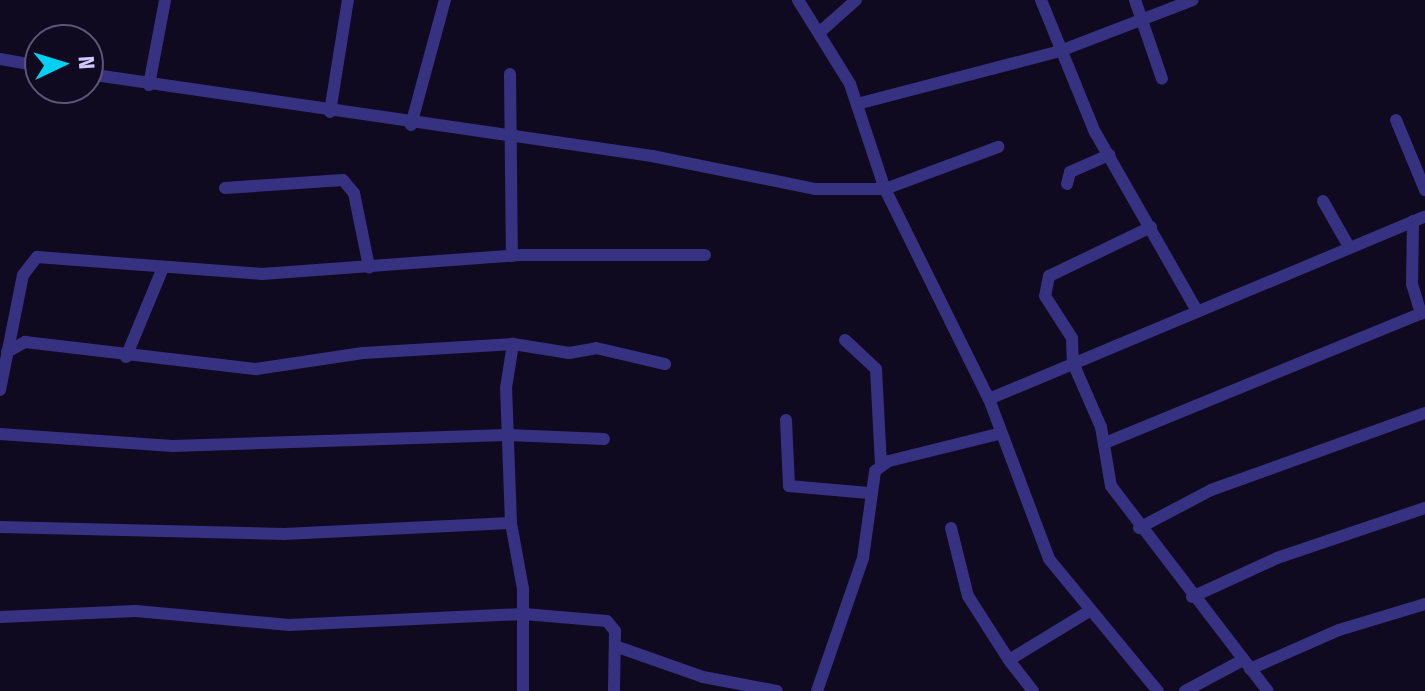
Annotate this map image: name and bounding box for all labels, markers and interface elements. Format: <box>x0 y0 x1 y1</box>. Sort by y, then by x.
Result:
north arrow <box>24 24 104 104</box>
text: N <box>73 55 100 70</box>

